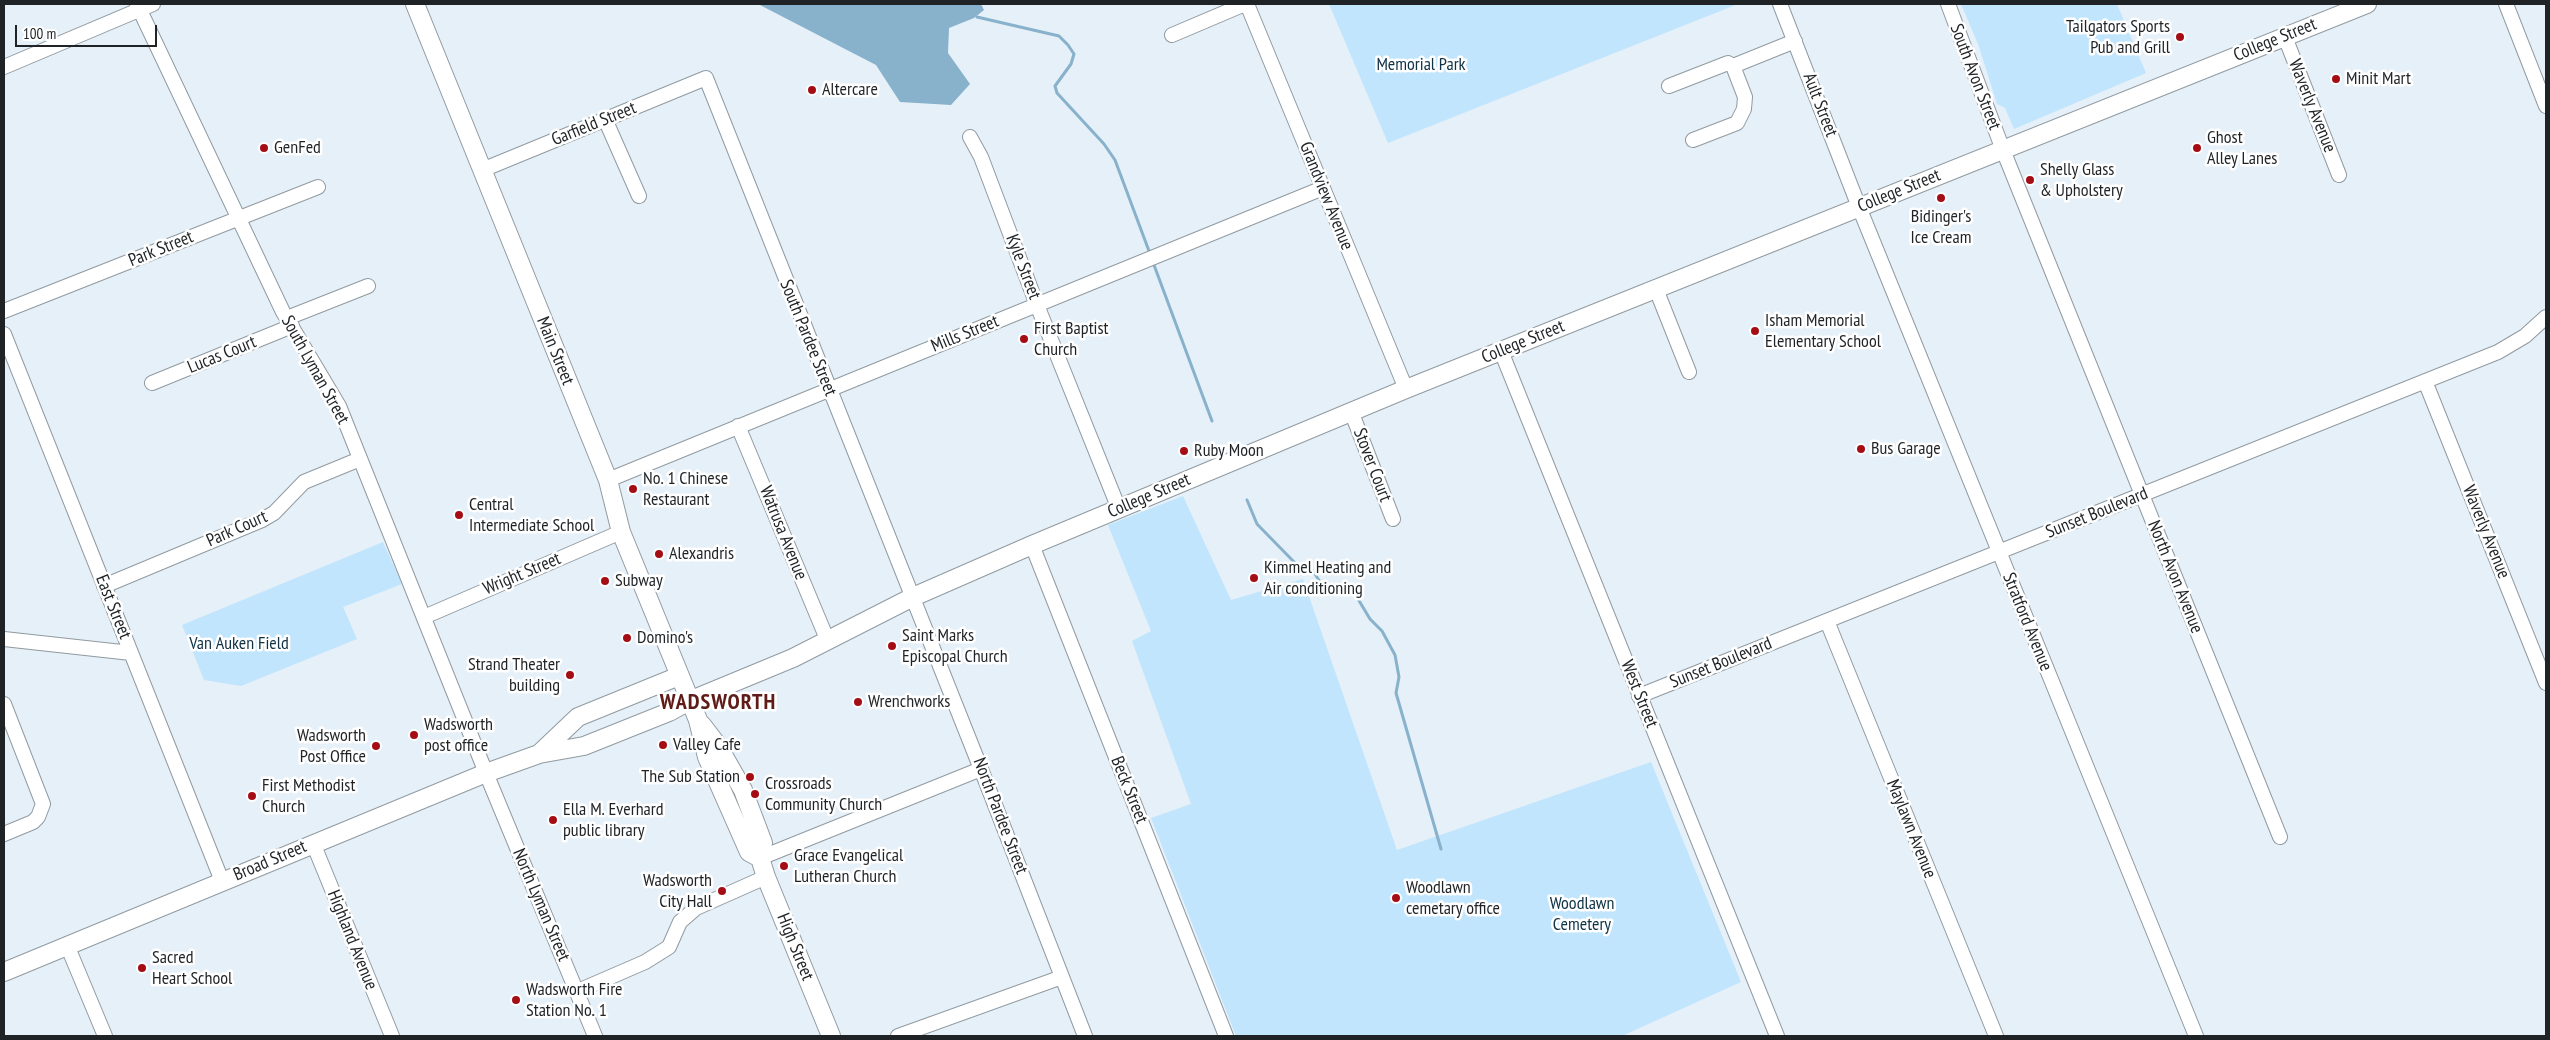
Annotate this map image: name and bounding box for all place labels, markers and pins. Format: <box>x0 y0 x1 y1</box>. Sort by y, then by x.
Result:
place label: Tailgators Sports Pub and Grill <box>2066 16 2170 58</box>
marker: Tailgators Sports Pub and Grill <box>2174 31 2186 43</box>
place label: Minit Mart <box>2346 68 2411 90</box>
marker: Minit Mart <box>2330 73 2342 85</box>
place label: Altercare <box>822 79 878 101</box>
marker: Altercare <box>806 84 818 96</box>
place label: Ghost Alley Lanes <box>2207 127 2277 170</box>
place label: GenFed <box>274 137 321 159</box>
marker: GenFed <box>258 142 270 154</box>
marker: Ghost Alley Lanes <box>2191 142 2203 154</box>
place label: Shelly Glass & Upholstery <box>2040 159 2123 202</box>
marker: Shelly Glass & Upholstery <box>2024 174 2036 186</box>
marker: Bidinger's Ice Cream <box>1935 192 1947 204</box>
place label: Bidinger's Ice Cream <box>1911 206 1971 248</box>
place label: Isham Memorial Elementary School <box>1765 310 1881 352</box>
place label: First Baptist Church <box>1034 318 1109 360</box>
marker: Isham Memorial Elementary School <box>1749 325 1761 337</box>
marker: First Baptist Church <box>1018 333 1030 345</box>
place label: Bus Garage <box>1871 438 1941 460</box>
place label: Ruby Moon <box>1194 440 1264 462</box>
marker: Bus Garage <box>1855 443 1867 455</box>
marker: Ruby Moon <box>1178 445 1190 457</box>
place label: No. 1 Chinese Restaurant <box>643 468 728 510</box>
marker: No. 1 Chinese Restaurant <box>627 483 639 495</box>
place label: Central Intermediate School <box>469 494 594 536</box>
marker: Central Intermediate School <box>453 509 465 521</box>
place label: Alexandris <box>669 543 734 565</box>
marker: Alexandris <box>653 548 665 560</box>
place label: Kimmel Heating and Air conditioning <box>1264 557 1391 600</box>
place label: Subway <box>615 570 663 592</box>
marker: Kimmel Heating and Air conditioning <box>1248 572 1260 584</box>
marker: Subway <box>599 575 611 587</box>
place label: Saint Marks Episcopal Church <box>902 625 1008 668</box>
place label: Domino's <box>637 627 693 649</box>
marker: Domino's <box>621 632 633 644</box>
marker: Saint Marks Episcopal Church <box>886 640 898 652</box>
place label: Strand Theater building <box>468 654 560 696</box>
marker: Strand Theater building <box>564 669 576 681</box>
place label: Wrenchworks <box>868 691 950 713</box>
marker: Wrenchworks <box>852 696 864 708</box>
place label: Wadsworth post office <box>424 714 493 756</box>
place label: Wadsworth Post Office <box>297 725 366 768</box>
marker: Wadsworth post office <box>408 729 420 741</box>
place label: Valley Cafe <box>673 734 741 756</box>
marker: Valley Cafe <box>657 739 669 751</box>
marker: Wadsworth Post Office <box>370 740 382 752</box>
place label: The Sub Station <box>641 766 740 788</box>
marker: The Sub Station <box>744 771 756 783</box>
place label: Crossroads Community Church <box>765 773 882 816</box>
place label: First Methodist Church <box>262 775 355 818</box>
marker: Crossroads Community Church <box>749 788 761 800</box>
marker: First Methodist Church <box>246 790 258 802</box>
place label: Ella M. Everhard public library <box>563 799 664 842</box>
marker: Ella M. Everhard public library <box>547 814 559 826</box>
place label: Grace Evangelical Lutheran Church <box>794 845 903 888</box>
marker: Grace Evangelical Lutheran Church <box>778 860 790 872</box>
place label: Wadsworth City Hall <box>643 870 712 912</box>
place label: Woodlawn cemetary office <box>1406 877 1500 920</box>
marker: Wadsworth City Hall <box>716 885 728 897</box>
marker: Woodlawn cemetary office <box>1390 892 1402 904</box>
place label: Sacred Heart School <box>152 947 232 990</box>
marker: Sacred Heart School <box>136 962 148 974</box>
place label: Wadsworth Fire Station No. 1 <box>526 979 623 1022</box>
marker: Wadsworth Fire Station No. 1 <box>510 994 522 1006</box>

